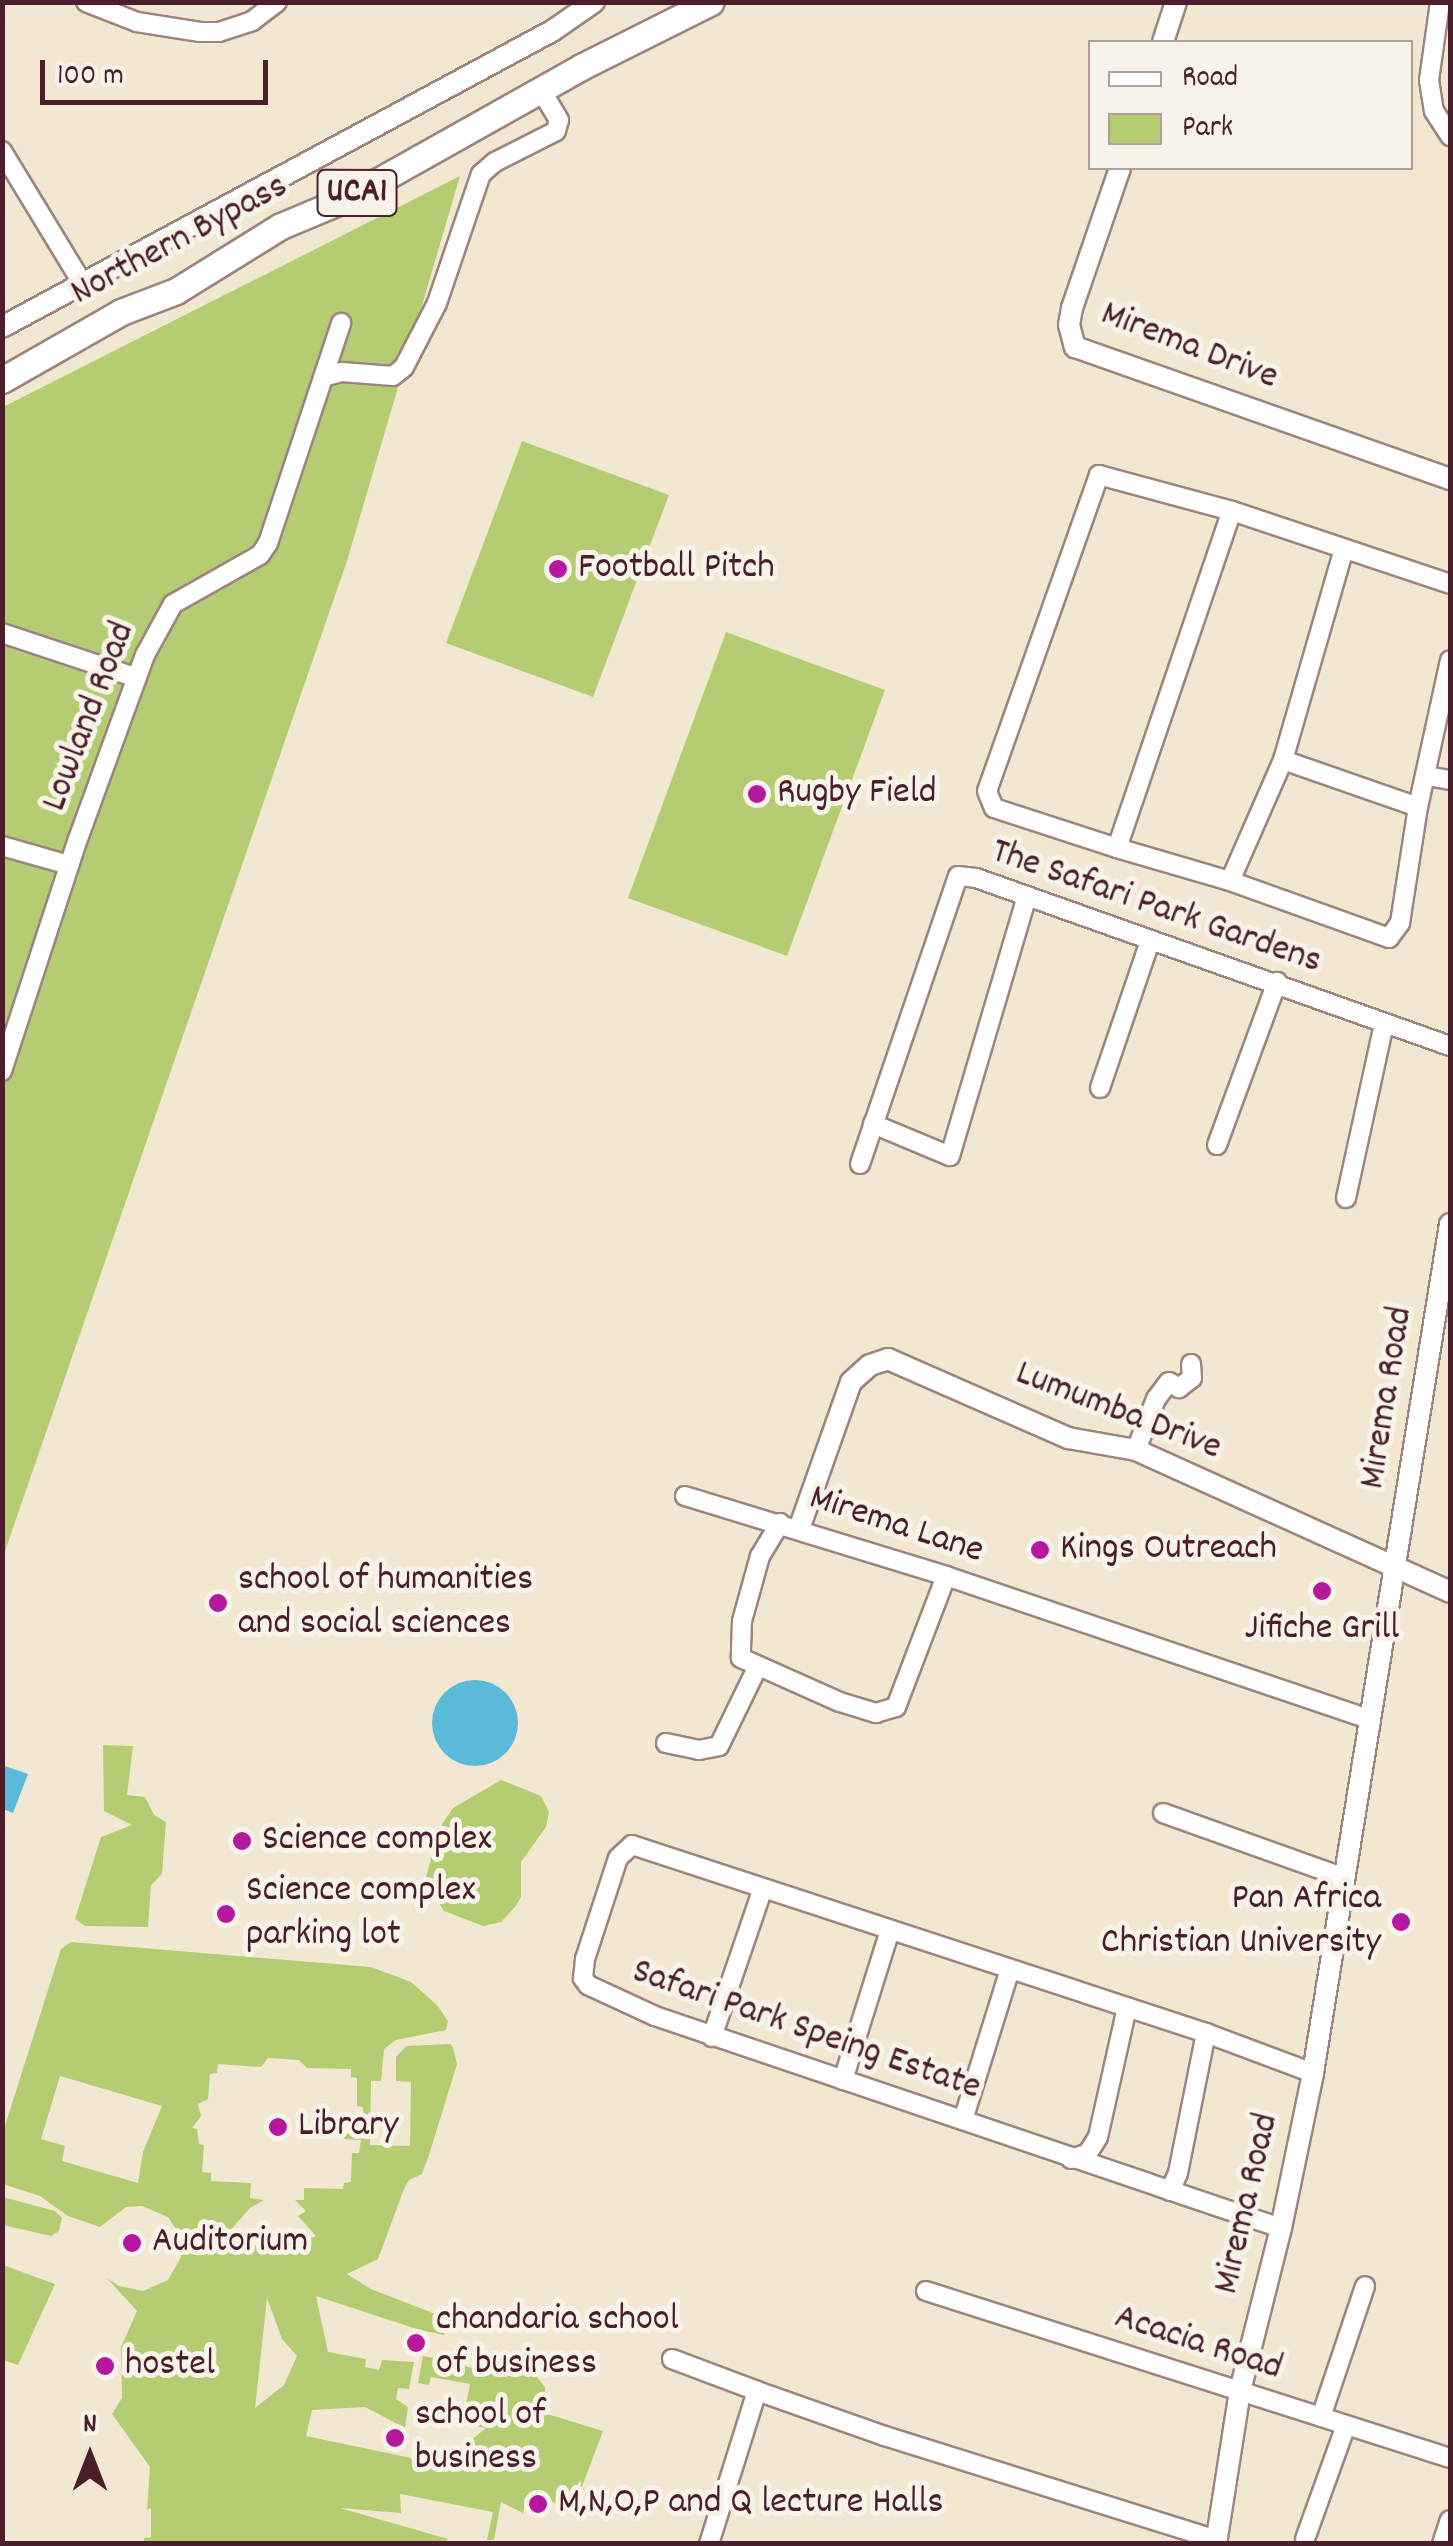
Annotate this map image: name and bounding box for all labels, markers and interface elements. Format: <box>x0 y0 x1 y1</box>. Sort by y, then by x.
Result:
scale bar <box>45 40 272 102</box>
legend <box>1088 40 1413 170</box>
text: 100 m <box>57 56 124 99</box>
text: Road <box>1182 58 1238 101</box>
text: Park <box>1182 108 1233 151</box>
road number: UCA1 <box>314 163 400 223</box>
street label: Northern Bypass <box>64 165 296 317</box>
street label: Mirema Drive <box>1094 292 1284 402</box>
place label: Football Pitch <box>578 546 775 592</box>
marker: Football Pitch <box>547 558 569 580</box>
street label: Lowland Road <box>33 616 147 818</box>
place label: Rugby Field <box>777 771 937 817</box>
marker: Rugby Field <box>746 783 768 805</box>
street label: The Safari Park Gardens <box>985 830 1327 986</box>
street label: Mirema Road <box>1351 1304 1425 1492</box>
street label: Lumumba Drive <box>1009 1352 1227 1472</box>
street label: Mirema Lane <box>803 1476 989 1576</box>
place label: Kings Outreach <box>1060 1527 1277 1573</box>
marker: Kings Outreach <box>1029 1539 1051 1561</box>
place label: school of humanities and social sciences <box>238 1558 533 1648</box>
marker: Jifiche Grill <box>1311 1580 1333 1602</box>
marker: school of humanities and social sciences <box>207 1592 229 1614</box>
place label: Jifiche Grill <box>1245 1607 1399 1653</box>
place label: Science complex <box>262 1818 492 1864</box>
marker: Science complex <box>231 1830 253 1852</box>
place label: Science complex parking lot <box>246 1869 476 1958</box>
place label: Pan Africa Christian University <box>1101 1877 1381 1966</box>
marker: Science complex parking lot <box>215 1903 237 1925</box>
marker: Pan Africa Christian University <box>1390 1911 1412 1933</box>
street label: Safari Park Speing Estate <box>626 1950 986 2112</box>
place label: Library <box>298 2104 398 2150</box>
street label: Mirema Road <box>1205 2109 1291 2299</box>
marker: Library <box>267 2116 289 2138</box>
place label: Auditorium <box>152 2220 308 2266</box>
marker: Auditorium <box>121 2232 143 2254</box>
street label: Acacia Road <box>1108 2295 1288 2393</box>
place label: chandaria school of business <box>436 2298 679 2388</box>
marker: chandaria school of business <box>405 2332 427 2354</box>
place label: hostel <box>125 2343 215 2389</box>
marker: hostel <box>94 2355 116 2377</box>
place label: school of business <box>415 2393 546 2482</box>
north arrow <box>40 2406 140 2506</box>
text: N <box>83 2406 97 2446</box>
marker: school of business <box>384 2427 406 2449</box>
place label: M,N,O,P and Q lecture Halls <box>558 2481 944 2527</box>
marker: M,N,O,P and Q lecture Halls <box>527 2493 549 2515</box>

